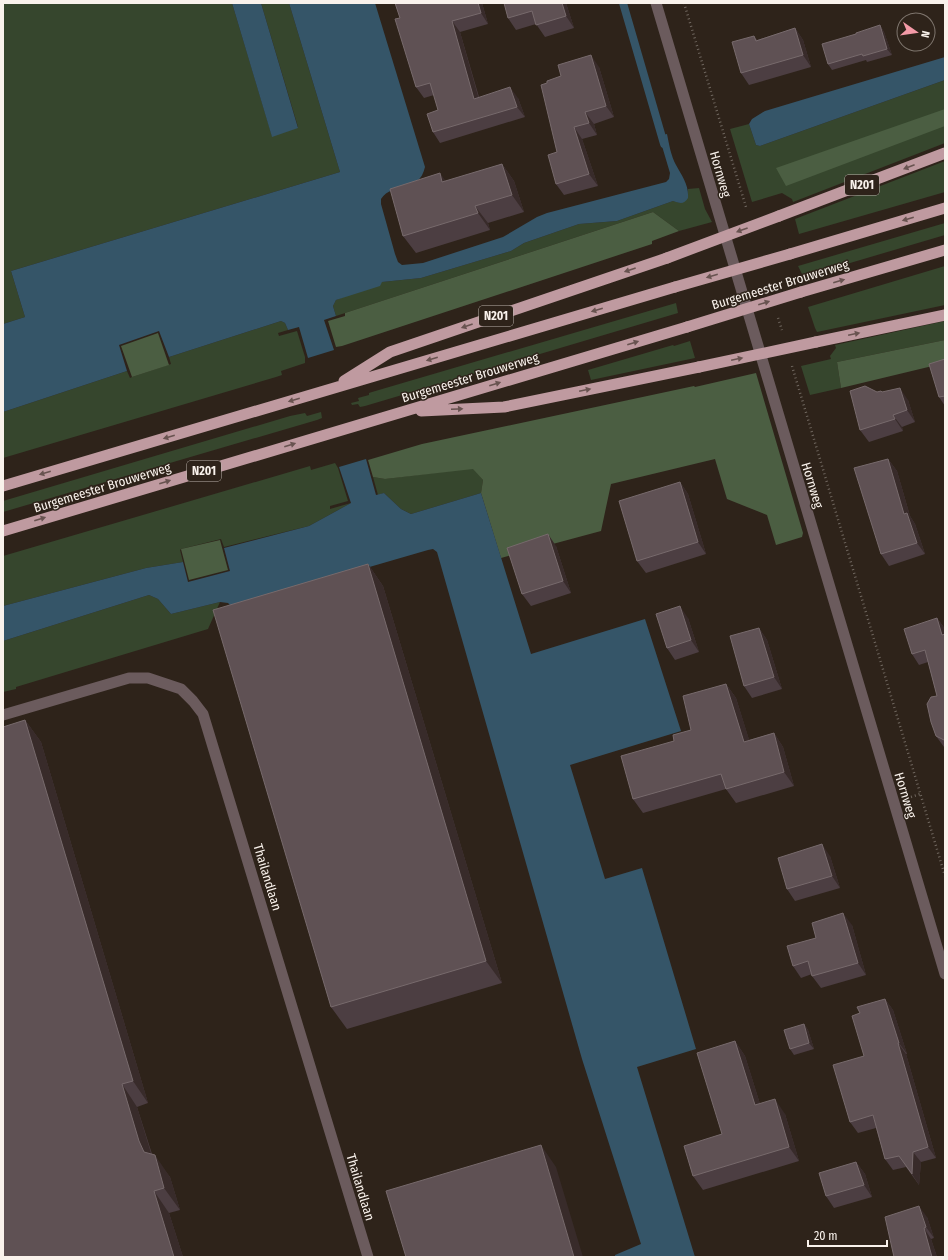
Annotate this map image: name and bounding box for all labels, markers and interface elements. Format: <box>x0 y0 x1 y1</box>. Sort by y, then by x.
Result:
north arrow <box>896 12 936 52</box>
text: N <box>918 29 932 39</box>
street label: Hornweg <box>707 149 734 200</box>
one-way arrow <box>902 165 914 171</box>
road number: N201 <box>845 175 879 195</box>
one-way arrow <box>901 216 913 222</box>
one-way arrow <box>736 227 748 233</box>
street label: Burgemeester Brouwerweg <box>710 256 851 312</box>
one-way arrow <box>623 268 635 274</box>
one-way arrow <box>706 274 719 280</box>
one-way arrow <box>833 278 845 284</box>
one-way arrow <box>759 300 771 306</box>
road number: N201 <box>479 306 513 326</box>
one-way arrow <box>591 307 603 313</box>
one-way arrow <box>461 323 473 329</box>
one-way arrow <box>848 330 860 336</box>
one-way arrow <box>627 340 639 346</box>
street label: Burgemeester Brouwerweg <box>400 349 541 405</box>
one-way arrow <box>426 356 438 362</box>
one-way arrow <box>731 356 743 362</box>
one-way arrow <box>489 381 501 387</box>
one-way arrow <box>579 387 592 393</box>
one-way arrow <box>288 397 300 403</box>
one-way arrow <box>451 405 463 412</box>
one-way arrow <box>163 434 175 440</box>
one-way arrow <box>284 442 296 448</box>
street label: Burgemeester Brouwerweg <box>32 459 173 515</box>
street label: Hornweg <box>798 460 827 511</box>
road number: N201 <box>187 461 221 481</box>
one-way arrow <box>38 470 50 476</box>
one-way arrow <box>159 479 171 485</box>
one-way arrow <box>35 516 47 522</box>
street label: Hornweg <box>891 770 920 821</box>
street label: Thailandlaan <box>250 842 285 912</box>
street label: Thailandlaan <box>343 1152 378 1222</box>
scale bar <box>808 1222 887 1248</box>
text: 20 m <box>814 1229 838 1243</box>

